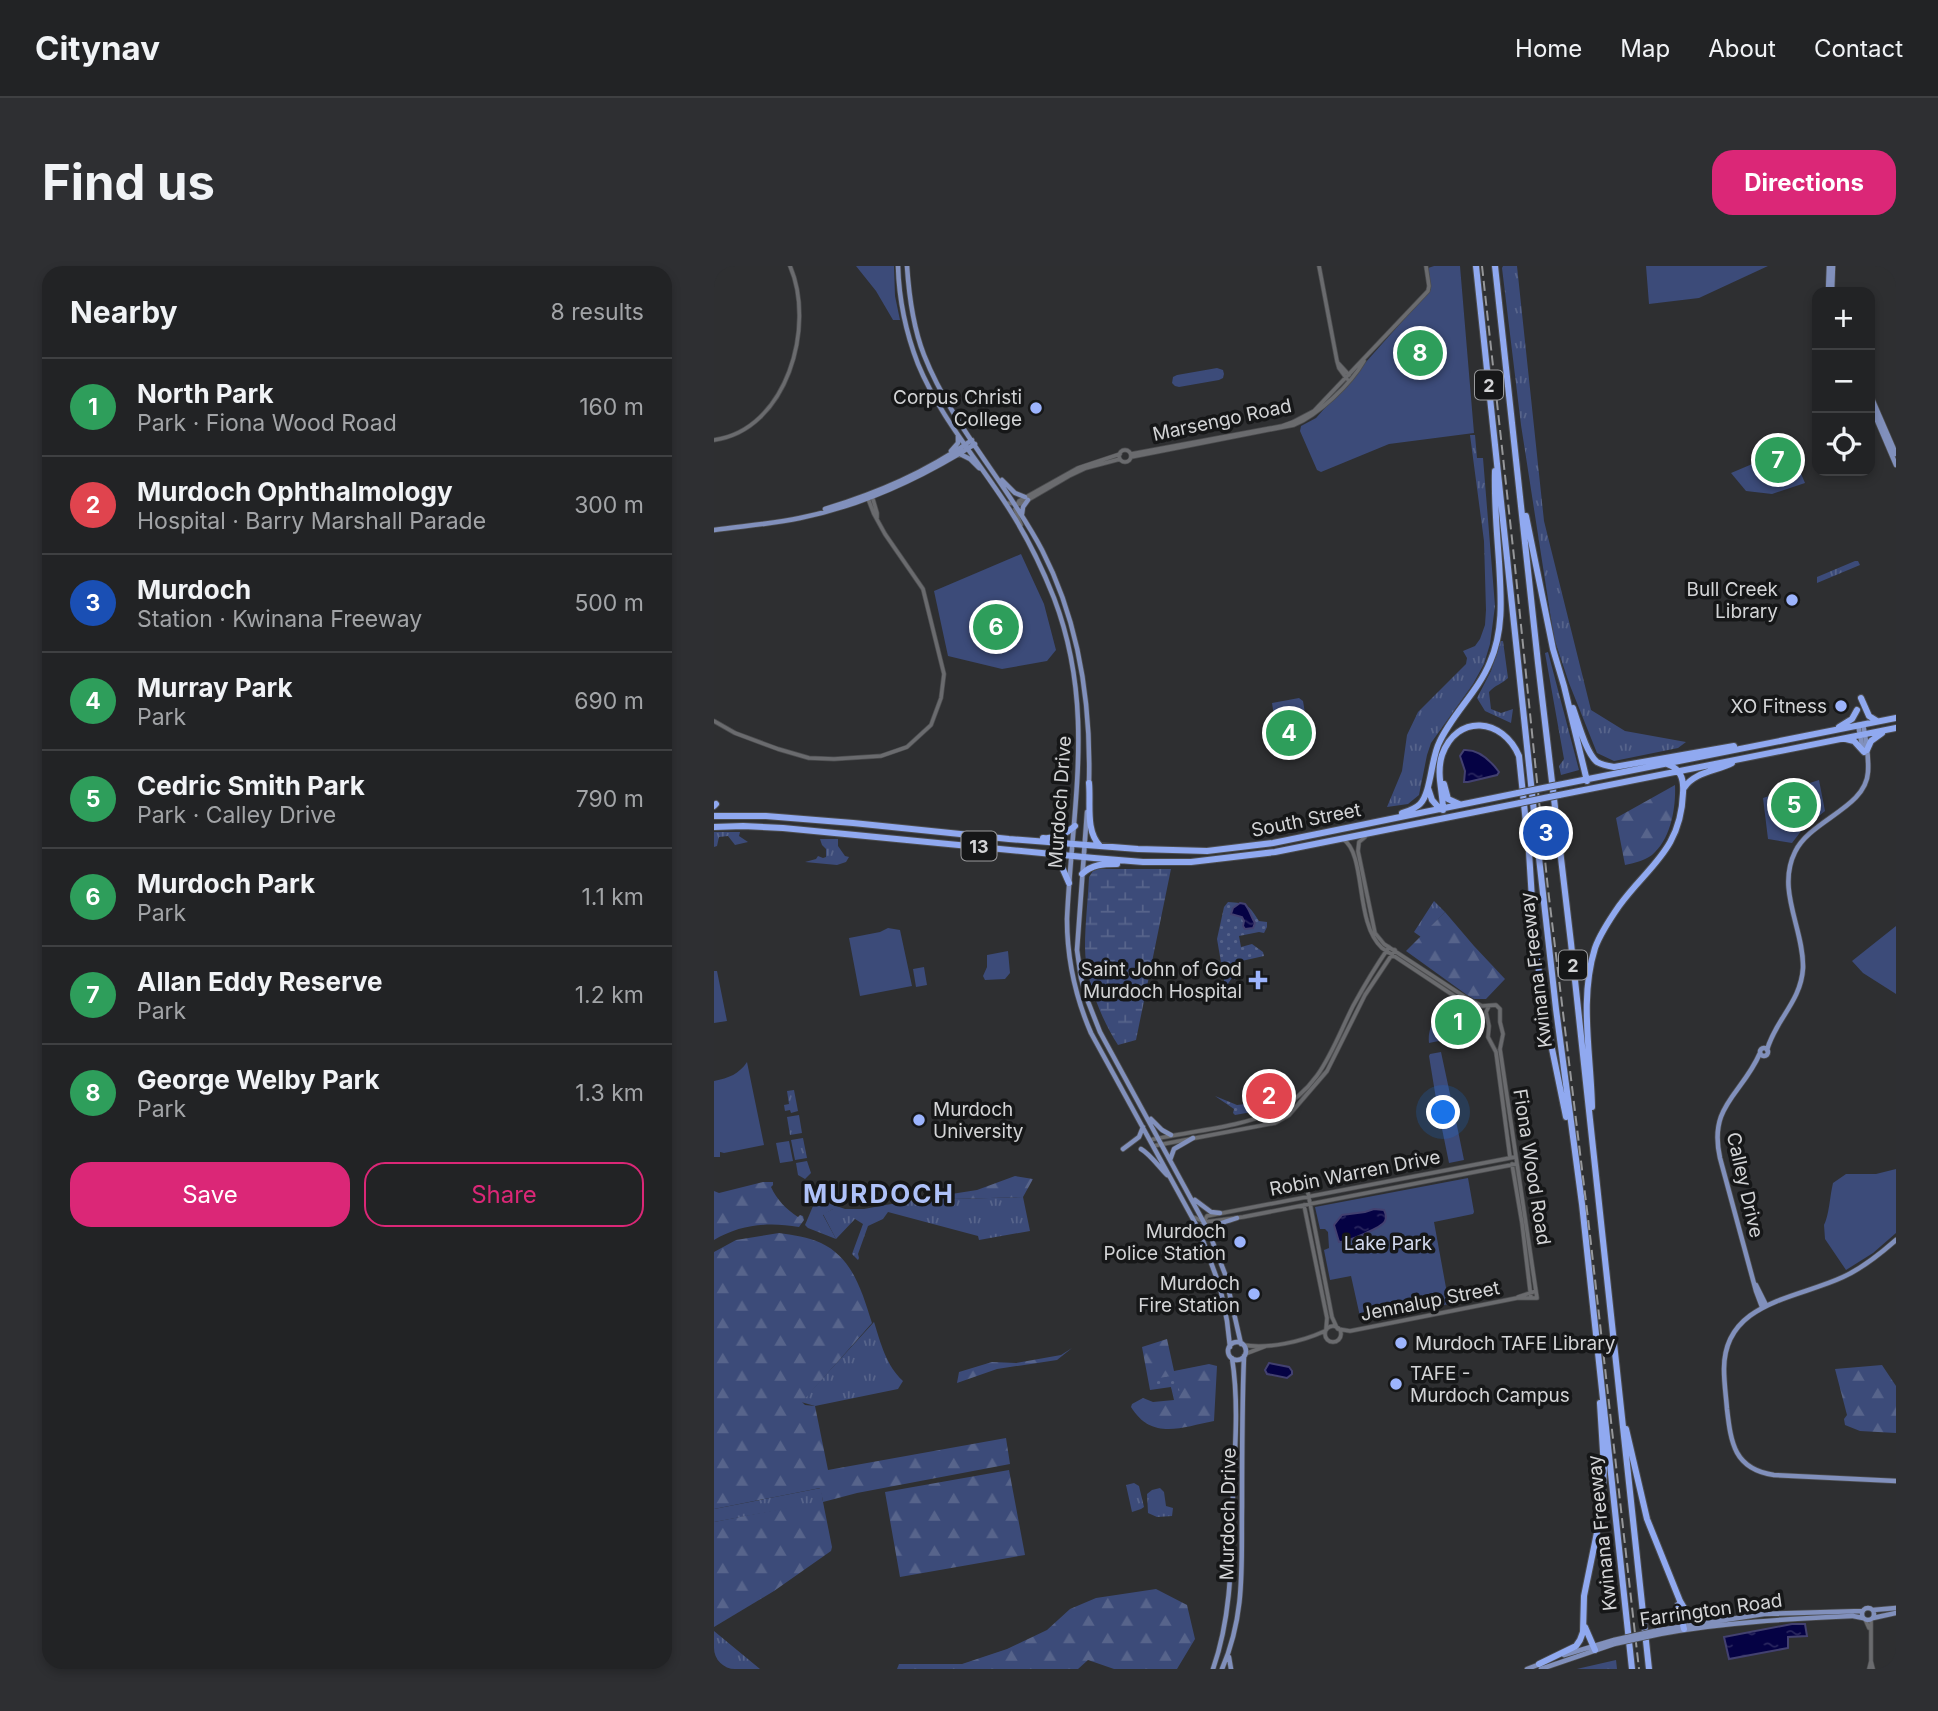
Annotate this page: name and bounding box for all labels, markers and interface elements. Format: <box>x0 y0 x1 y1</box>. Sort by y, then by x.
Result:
text: Citynav <box>35 28 160 68</box>
text: Home <box>1515 34 1582 63</box>
text: Map <box>1620 34 1670 63</box>
text: About <box>1708 34 1776 63</box>
text: Contact <box>1814 34 1903 63</box>
button: Directions <box>1712 150 1896 215</box>
text: Find us <box>42 153 215 212</box>
map controls <box>1812 287 1875 476</box>
button: + <box>1812 287 1875 350</box>
text: Nearby <box>70 294 178 330</box>
text: 8 results <box>551 298 644 326</box>
pin: 8 <box>1397 327 1443 379</box>
button: − <box>1812 350 1875 413</box>
road number: 2 <box>1475 370 1503 400</box>
text: North Park <box>137 378 273 409</box>
place label: Corpus Christi College <box>893 386 1022 431</box>
text: 1 <box>88 393 98 421</box>
text: 160 m <box>579 393 644 421</box>
street label: Marsengo Road <box>1150 394 1294 446</box>
marker: Corpus Christi College <box>1028 400 1044 416</box>
text: Park · Fiona Wood Road <box>137 409 397 437</box>
button: locate <box>1812 413 1875 476</box>
pin: 7 <box>1755 434 1801 486</box>
text: Murdoch Ophthalmology <box>137 476 453 507</box>
text: 2 <box>86 491 100 519</box>
text: 300 m <box>574 491 644 519</box>
text: Hospital · Barry Marshall Parade <box>137 507 486 535</box>
text: Murdoch <box>137 574 251 605</box>
place label: Bull Creek Library <box>1686 578 1779 623</box>
text: 3 <box>86 589 100 617</box>
text: 500 m <box>574 589 644 617</box>
marker: Bull Creek Library <box>1784 592 1800 608</box>
pin: 6 <box>973 601 1019 653</box>
text: Station · Kwinana Freeway <box>137 605 422 633</box>
text: Murray Park <box>137 672 293 703</box>
text: 4 <box>85 687 101 715</box>
text: 690 m <box>574 687 644 715</box>
place label: XO Fitness <box>1730 695 1827 718</box>
marker: XO Fitness <box>1833 698 1849 714</box>
text: Park <box>137 703 186 731</box>
pin: 4 <box>1266 707 1312 759</box>
street label: Murdoch Drive <box>1044 735 1076 869</box>
text: Cedric Smith Park <box>137 770 365 801</box>
pin: 5 <box>1771 779 1817 831</box>
text: 5 <box>86 785 100 813</box>
text: 790 m <box>576 785 644 813</box>
street label: South Street <box>1249 798 1363 842</box>
text: Park · Calley Drive <box>137 801 336 829</box>
pin: 3 <box>1523 807 1569 859</box>
road number: 13 <box>961 832 996 860</box>
text: Murdoch Park <box>137 868 315 899</box>
text: 6 <box>86 883 100 911</box>
text: 1.1 km <box>581 883 644 911</box>
street label: Kwinana Freeway <box>1515 890 1557 1049</box>
text: Park <box>137 899 186 927</box>
road number: 2 <box>1559 950 1587 980</box>
place label: Saint John of God Murdoch Hospital <box>1081 958 1242 1003</box>
text: Allan Eddy Reserve <box>137 966 383 997</box>
marker: Saint John of God Murdoch Hospital <box>1248 970 1268 990</box>
text: 7 <box>86 981 100 1009</box>
text: 1.2 km <box>575 981 644 1009</box>
pin: 1 <box>1435 996 1481 1048</box>
text: Park <box>137 997 186 1025</box>
text: George Welby Park <box>137 1064 380 1095</box>
pin: 2 <box>1246 1070 1292 1122</box>
text: 8 <box>86 1079 100 1107</box>
text: 1.3 km <box>575 1079 644 1107</box>
street label: Fiona Wood Road <box>1508 1087 1556 1247</box>
text: Park <box>137 1095 186 1123</box>
your location <box>1426 1095 1460 1129</box>
place label: Murdoch University <box>933 1098 1024 1143</box>
marker: Murdoch University <box>911 1112 927 1128</box>
street label: Calley Drive <box>1722 1130 1768 1240</box>
street label: Robin Warren Drive <box>1268 1145 1442 1201</box>
button: Save <box>70 1162 350 1227</box>
button: Share <box>364 1162 644 1227</box>
district label: MURDOCH <box>803 1178 955 1209</box>
place label: Murdoch Police Station <box>1103 1220 1226 1265</box>
park label: Lake Park <box>1344 1232 1433 1255</box>
marker: Murdoch Police Station <box>1232 1234 1248 1250</box>
place label: Murdoch Fire Station <box>1138 1272 1240 1317</box>
street label: Jennalup Street <box>1358 1276 1502 1326</box>
marker: Murdoch Fire Station <box>1246 1286 1262 1302</box>
place label: Murdoch TAFE Library <box>1415 1332 1616 1355</box>
marker: Murdoch TAFE Library <box>1393 1335 1409 1351</box>
place label: TAFE - Murdoch Campus <box>1410 1362 1570 1407</box>
marker: TAFE - Murdoch Campus <box>1388 1376 1404 1392</box>
street label: Murdoch Drive <box>1215 1447 1241 1581</box>
street label: Kwinana Freeway <box>1582 1454 1622 1612</box>
street label: Farrington Road <box>1638 1589 1784 1631</box>

